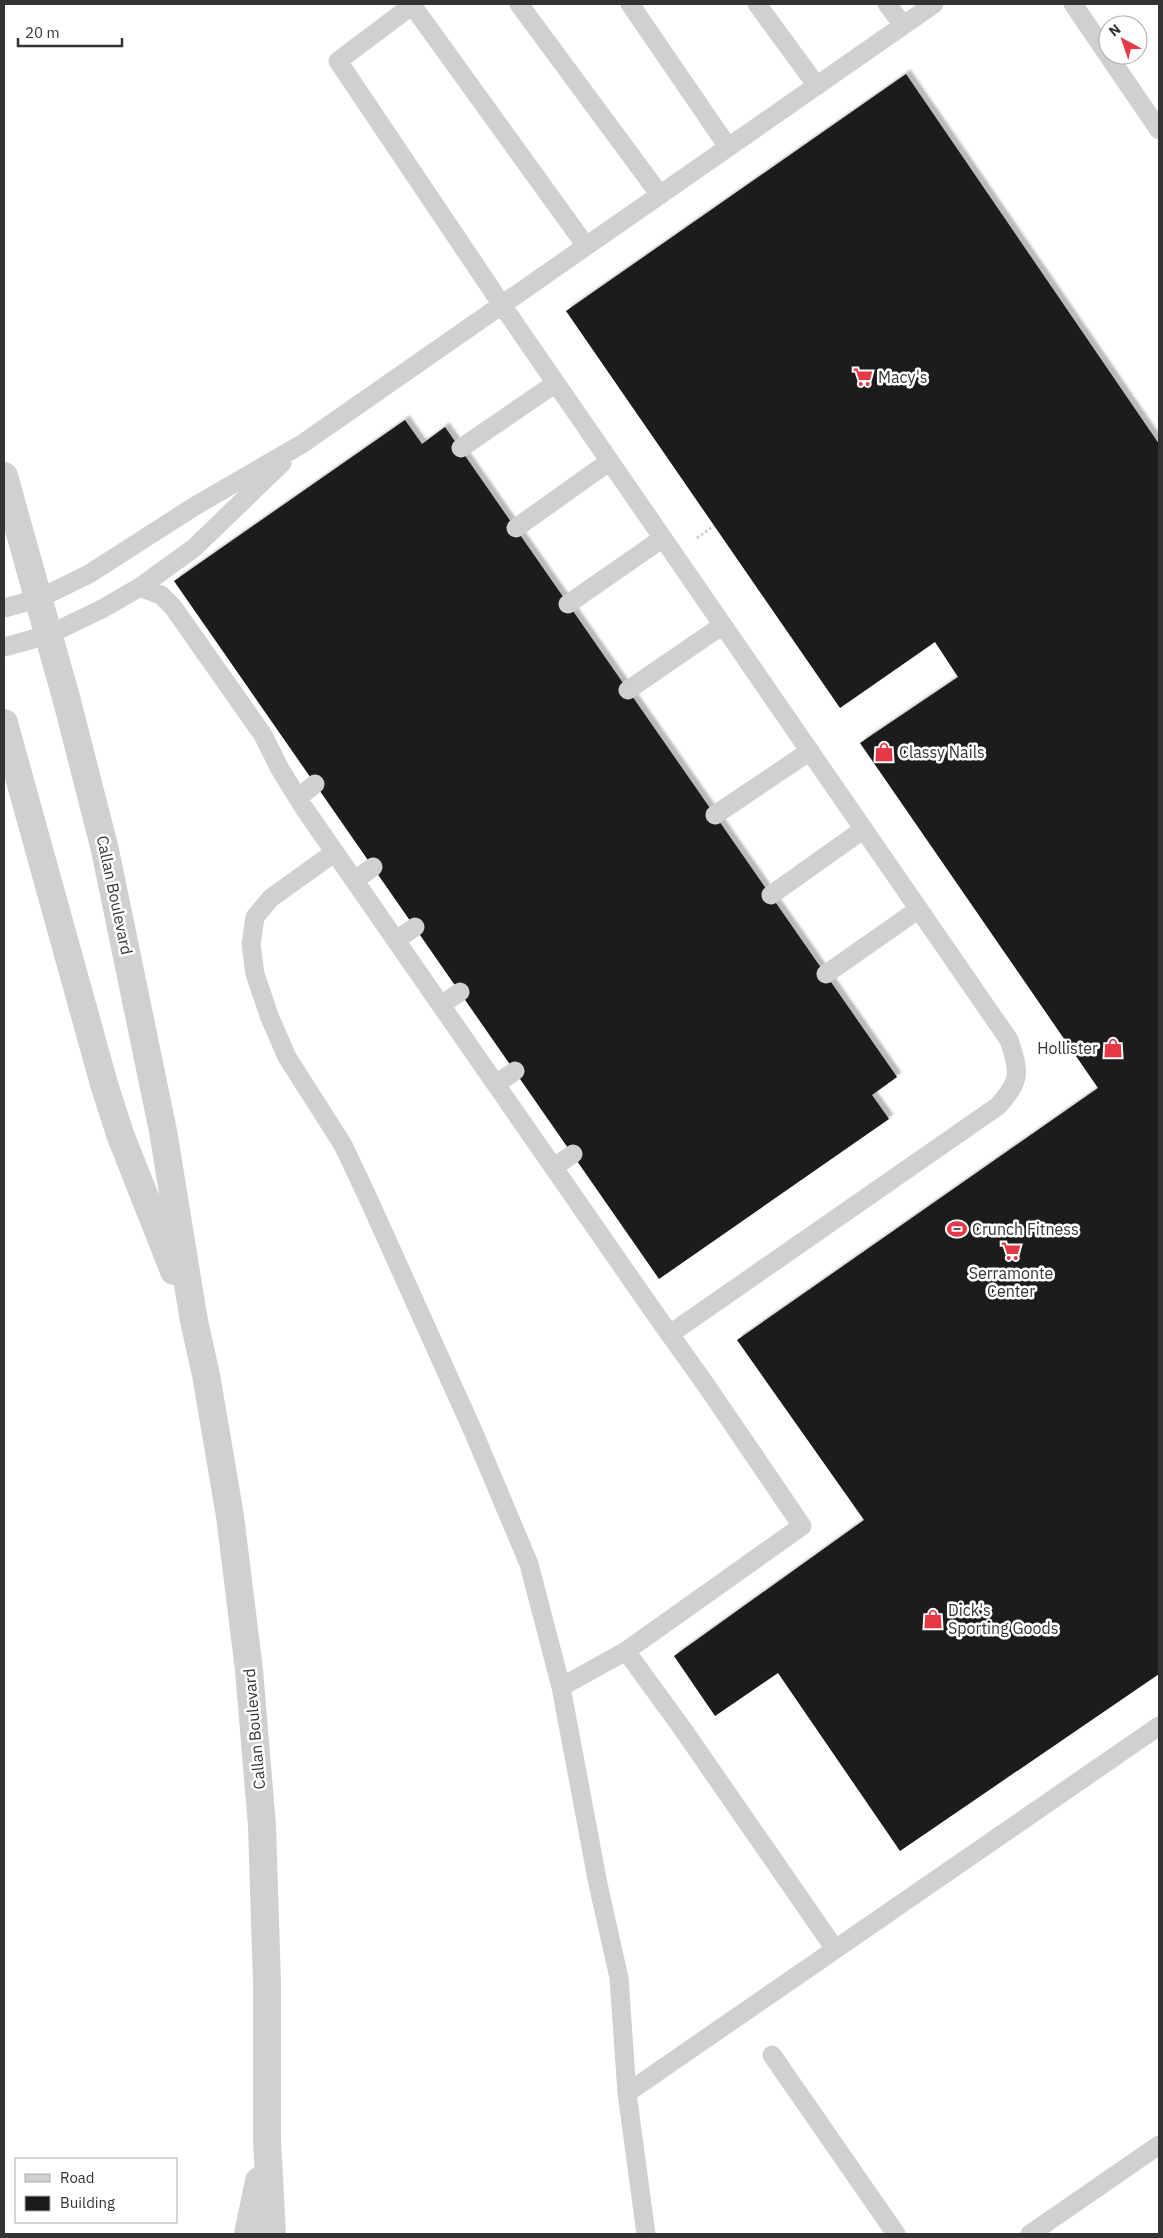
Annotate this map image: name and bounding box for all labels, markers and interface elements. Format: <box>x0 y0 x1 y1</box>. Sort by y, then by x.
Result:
scale bar <box>18 15 121 47</box>
north arrow <box>1098 15 1148 65</box>
text: N <box>1105 20 1124 40</box>
text: 20 m <box>25 23 60 42</box>
supermarket icon: Macy's <box>852 366 874 388</box>
place label: Macy's <box>878 367 928 387</box>
shop icon: Classy Nails <box>873 741 895 763</box>
place label: Classy Nails <box>899 742 985 762</box>
street label: Callan Boulevard <box>93 834 137 956</box>
shop icon: Hollister <box>1102 1037 1124 1059</box>
place label: Hollister <box>1037 1038 1098 1058</box>
sports icon: Crunch Fitness <box>946 1218 968 1240</box>
place label: Crunch Fitness <box>972 1219 1079 1239</box>
supermarket icon: Serramonte Center <box>1000 1240 1022 1262</box>
place label: Serramonte Center <box>969 1263 1054 1301</box>
place label: Dick's Sporting Goods <box>948 1600 1059 1638</box>
shop icon: Dick's Sporting Goods <box>922 1608 944 1630</box>
street label: Callan Boulevard <box>239 1668 269 1790</box>
legend <box>15 2158 178 2223</box>
text: Road <box>60 2168 95 2187</box>
text: Building <box>60 2193 115 2212</box>

